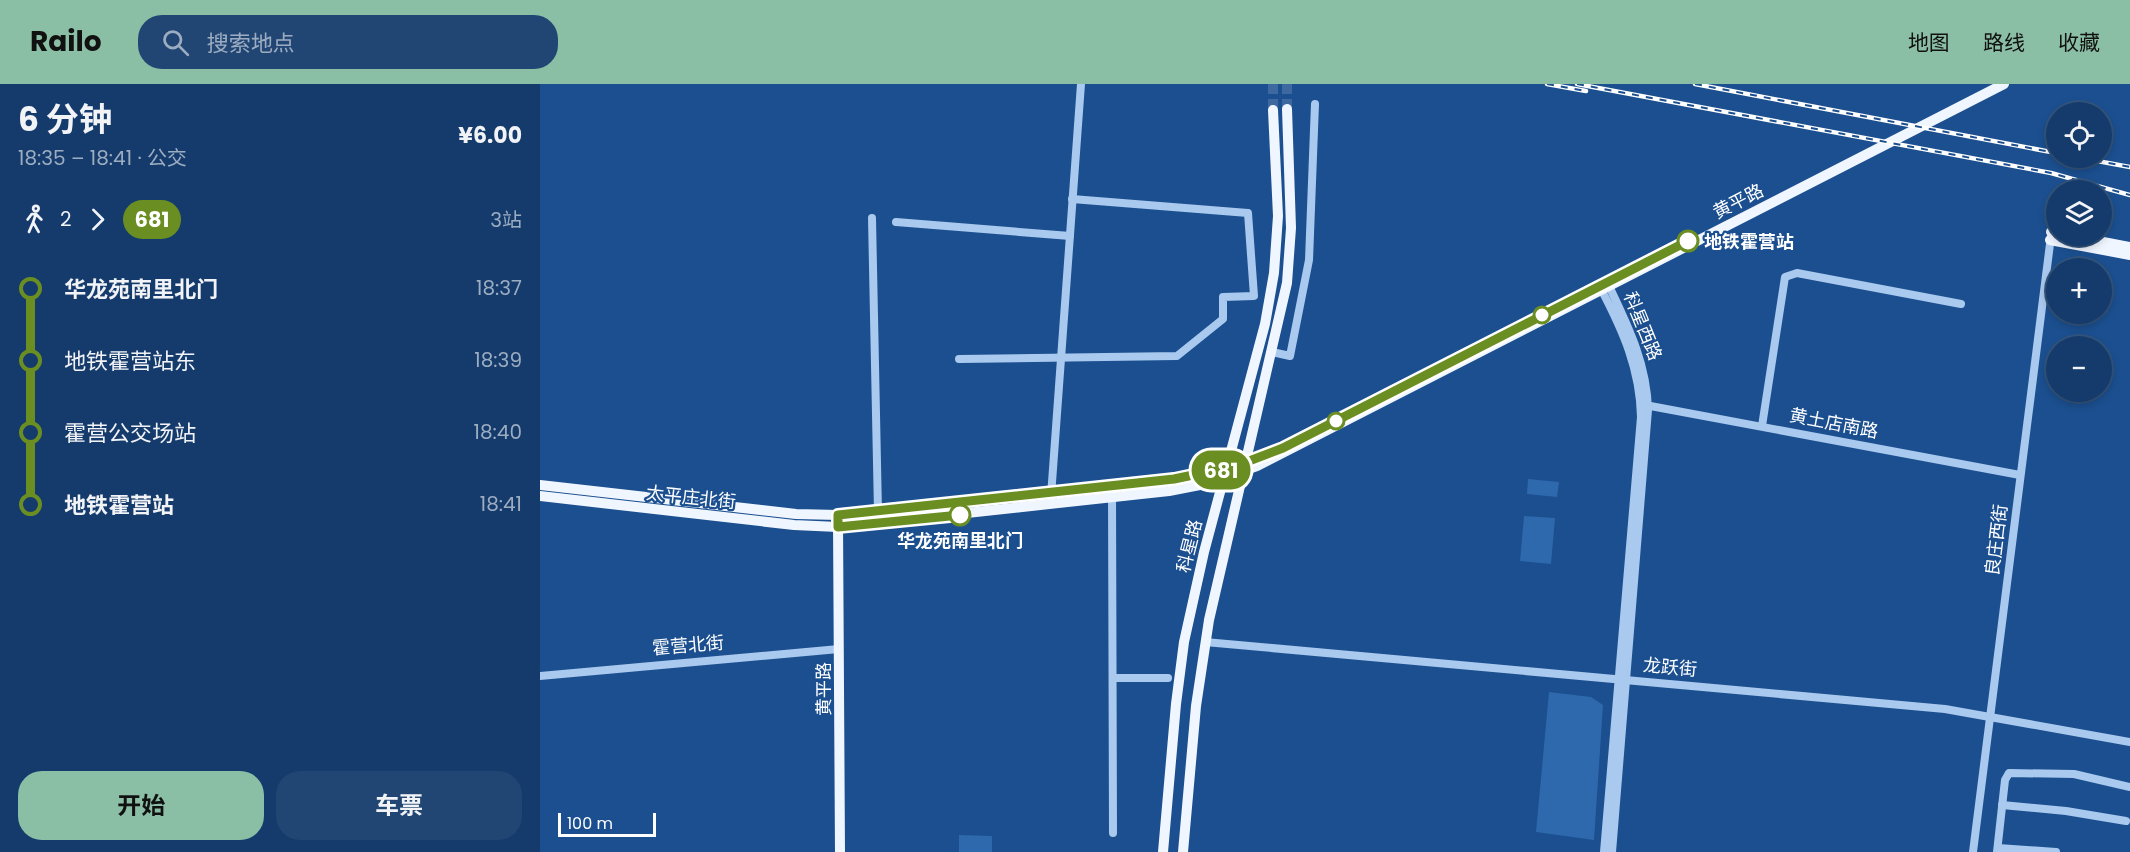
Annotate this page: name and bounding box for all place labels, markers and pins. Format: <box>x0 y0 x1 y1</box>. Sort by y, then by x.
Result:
place label: 地铁霍营站 <box>1704 229 1794 254</box>
marker: 地铁霍营站 <box>1677 230 1699 252</box>
unlabelled marker <box>1533 306 1551 324</box>
unlabelled marker <box>1327 412 1345 430</box>
marker: 华龙苑南里北门 <box>949 504 971 526</box>
place label: 华龙苑南里北门 <box>897 528 1023 553</box>

